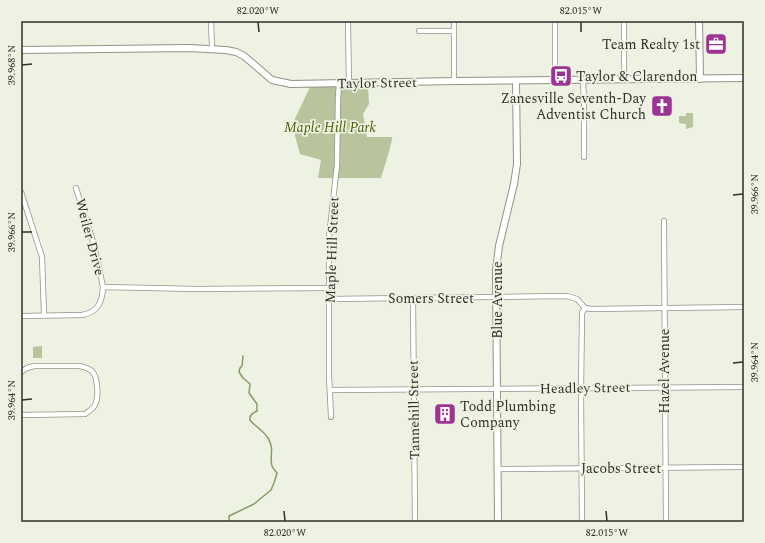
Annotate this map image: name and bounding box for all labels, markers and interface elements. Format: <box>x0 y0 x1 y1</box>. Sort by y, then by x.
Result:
text: 82.020°W <box>237 3 279 19</box>
text: 82.015°W <box>560 3 602 19</box>
office icon: Team Realty 1st <box>703 31 729 57</box>
place label: Team Realty 1st <box>602 34 700 55</box>
text: 39.968°N <box>4 45 20 85</box>
bus stop icon: Taylor & Clarendon <box>548 63 574 89</box>
place label: Taylor & Clarendon <box>576 66 697 87</box>
street label: Taylor Street <box>337 72 417 94</box>
place label: Zanesville Seventh-Day Adventist Church <box>501 88 647 125</box>
church icon: Zanesville Seventh-Day Adventist Church <box>649 93 675 119</box>
park label: Maple Hill Park <box>284 117 376 138</box>
text: 39.966°N <box>747 174 763 214</box>
street label: Weiler Drive <box>70 196 110 278</box>
street label: Maple Hill Street <box>320 196 344 304</box>
text: 39.966°N <box>4 212 20 252</box>
street label: Blue Avenue <box>487 261 508 339</box>
street label: Somers Street <box>388 288 474 309</box>
street label: Hazel Avenue <box>654 328 675 414</box>
text: 39.964°N <box>747 342 763 382</box>
street label: Tannehill Street <box>403 360 425 460</box>
street label: Headley Street <box>539 377 631 399</box>
text: 39.964°N <box>4 380 20 420</box>
place label: Todd Plumbing Company <box>460 396 556 433</box>
building icon: Todd Plumbing Company <box>432 401 458 427</box>
street label: Jacobs Street <box>581 458 661 479</box>
text: 82.020°W <box>264 525 306 541</box>
text: 82.015°W <box>586 525 628 541</box>

